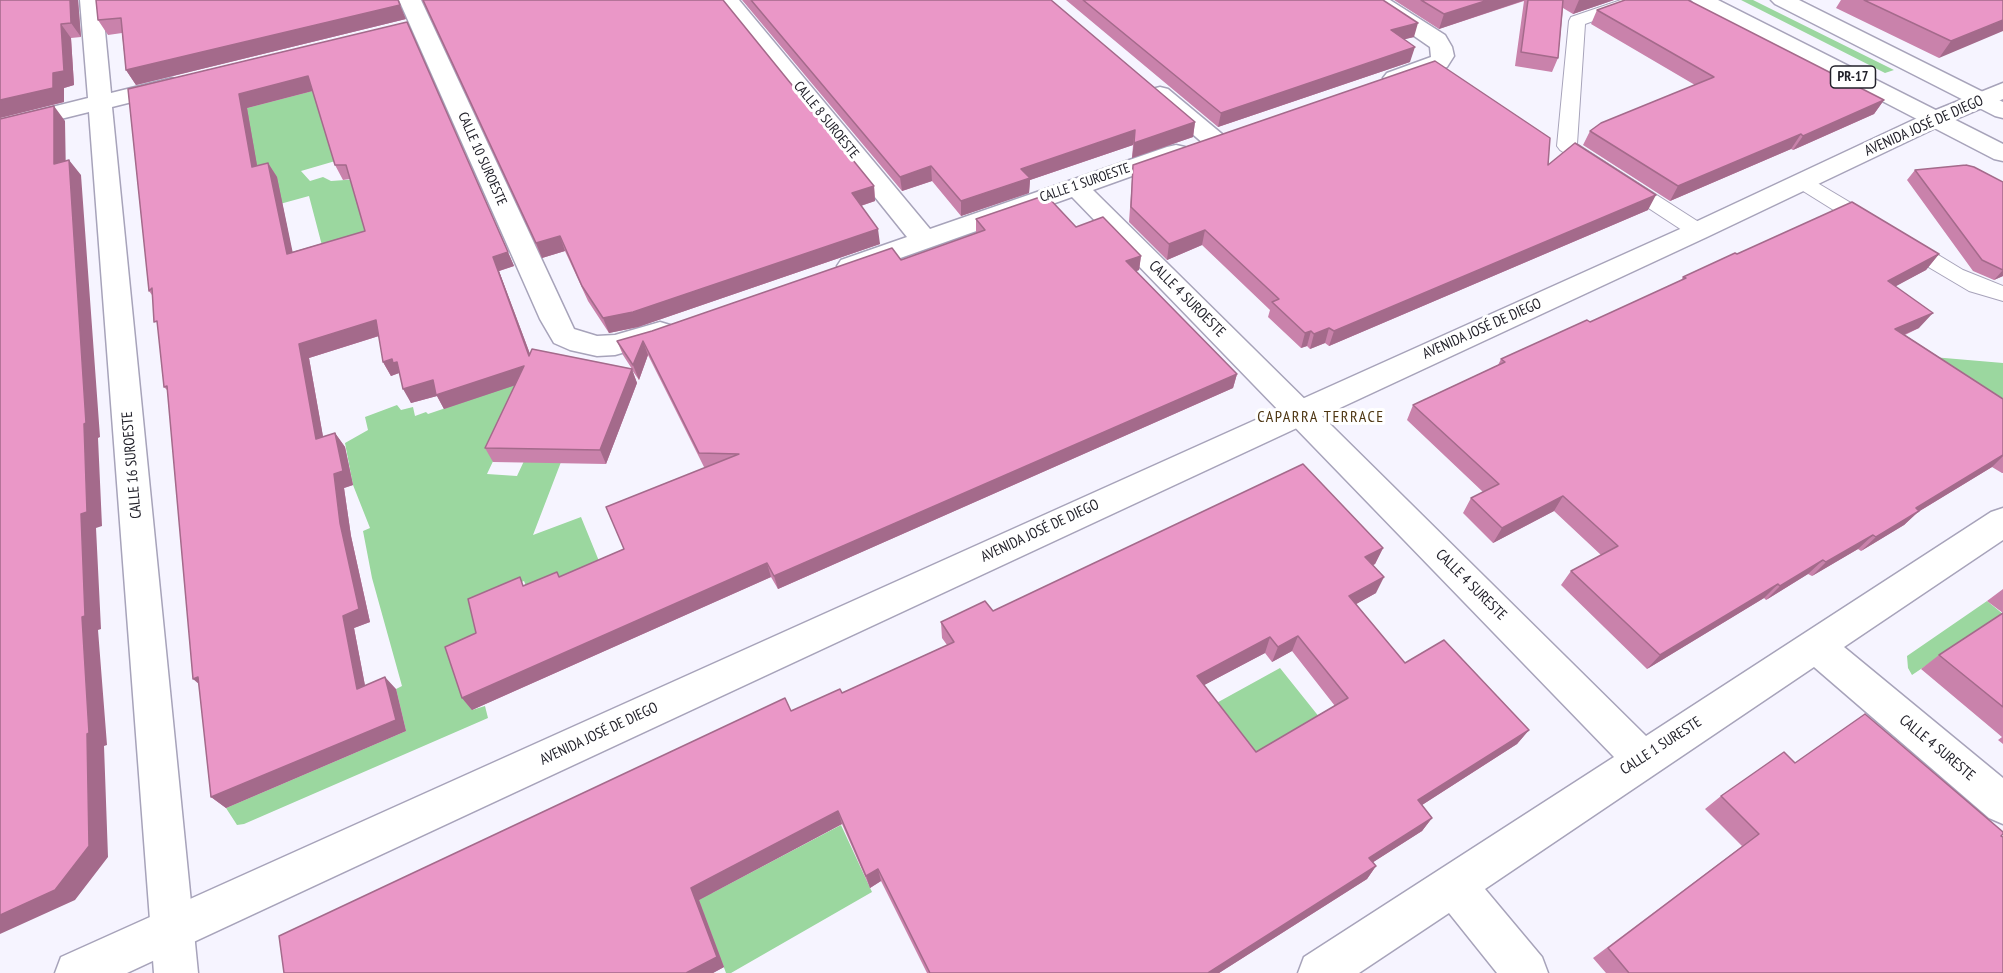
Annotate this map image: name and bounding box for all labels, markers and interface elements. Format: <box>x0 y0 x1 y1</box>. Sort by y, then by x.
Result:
road number: PR-17 <box>1830 66 1876 88</box>
street label: CALLE 8 SUROESTE <box>790 78 862 162</box>
street label: AVENIDA JOSÉ DE DIEGO <box>1862 92 1986 160</box>
street label: CALLE 10 SUROESTE <box>454 110 510 208</box>
street label: CALLE 1 SUROESTE <box>1038 160 1132 206</box>
street label: CALLE 4 SUROESTE <box>1145 257 1229 341</box>
street label: AVENIDA JOSÉ DE DIEGO <box>1420 295 1544 363</box>
district label: CAPARRA TERRACE <box>1257 407 1385 427</box>
street label: CALLE 16 SUROESTE <box>118 411 146 519</box>
street label: AVENIDA JOSÉ DE DIEGO <box>978 496 1102 566</box>
street label: CALLE 4 SURESTE <box>1432 546 1510 624</box>
street label: AVENIDA JOSÉ DE DIEGO <box>537 699 661 769</box>
street label: CALLE 4 SURESTE <box>1896 711 1978 785</box>
street label: CALLE 1 SURESTE <box>1617 713 1705 779</box>

